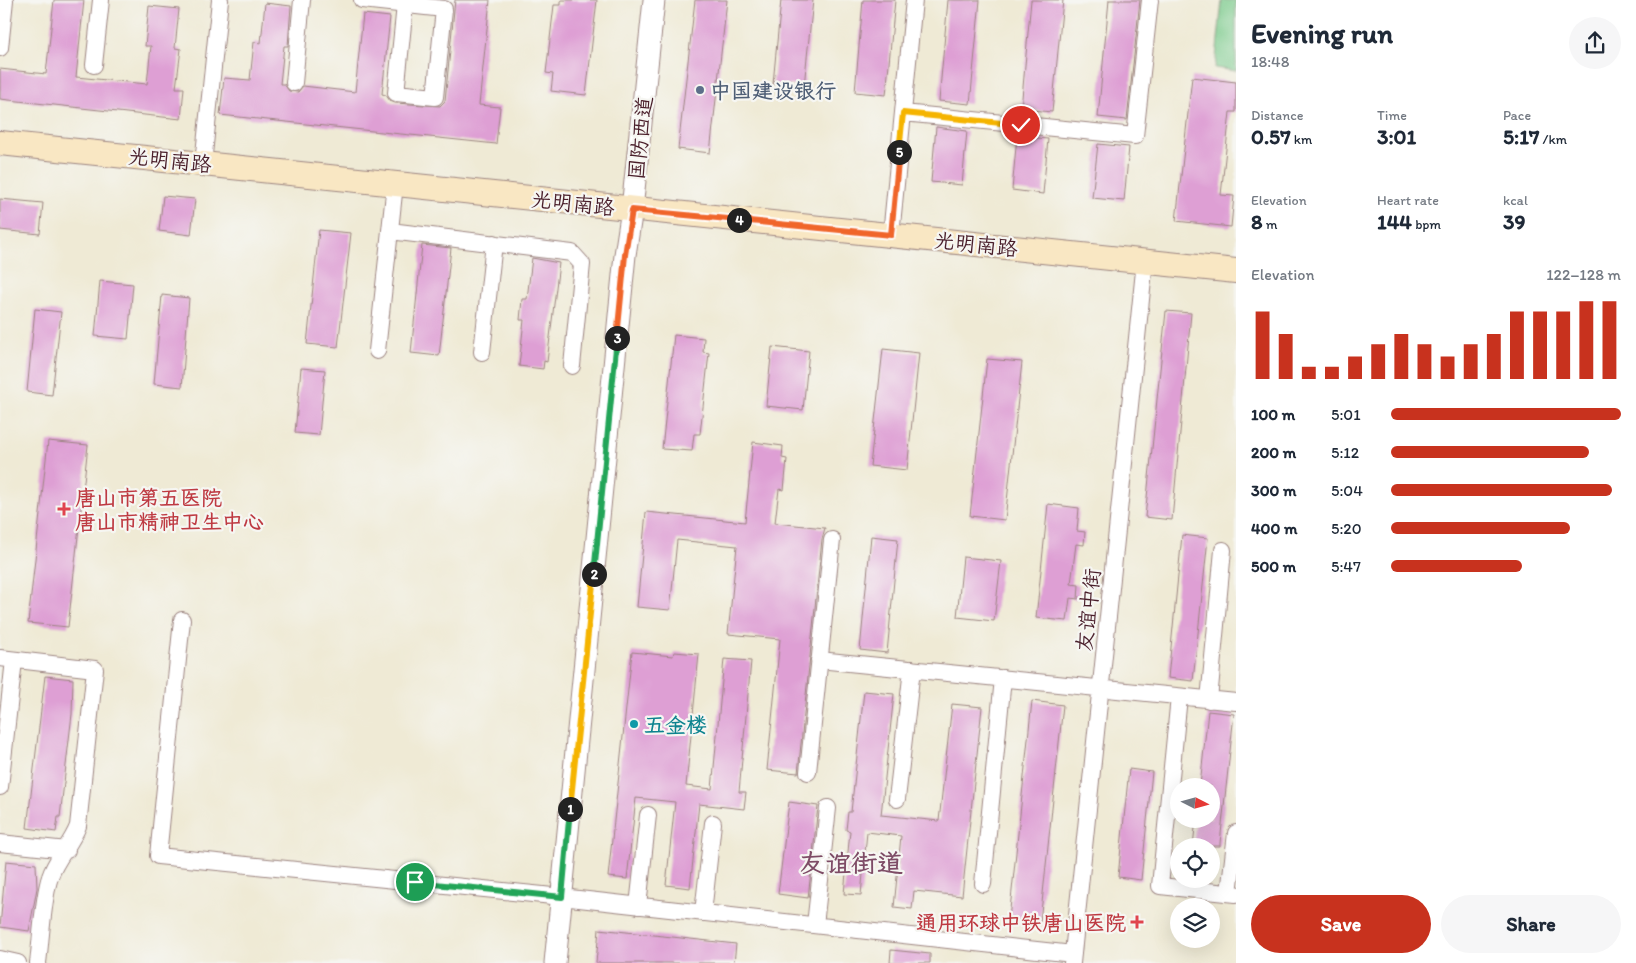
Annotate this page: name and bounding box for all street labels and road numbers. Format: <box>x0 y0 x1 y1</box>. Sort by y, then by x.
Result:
street label: 国防西道 <box>623 95 657 181</box>
street label: 光明南路 <box>127 143 213 177</box>
street label: 光明南路 <box>530 186 616 220</box>
street label: 光明南路 <box>933 227 1019 261</box>
street label: 友谊中街 <box>1071 567 1105 653</box>

